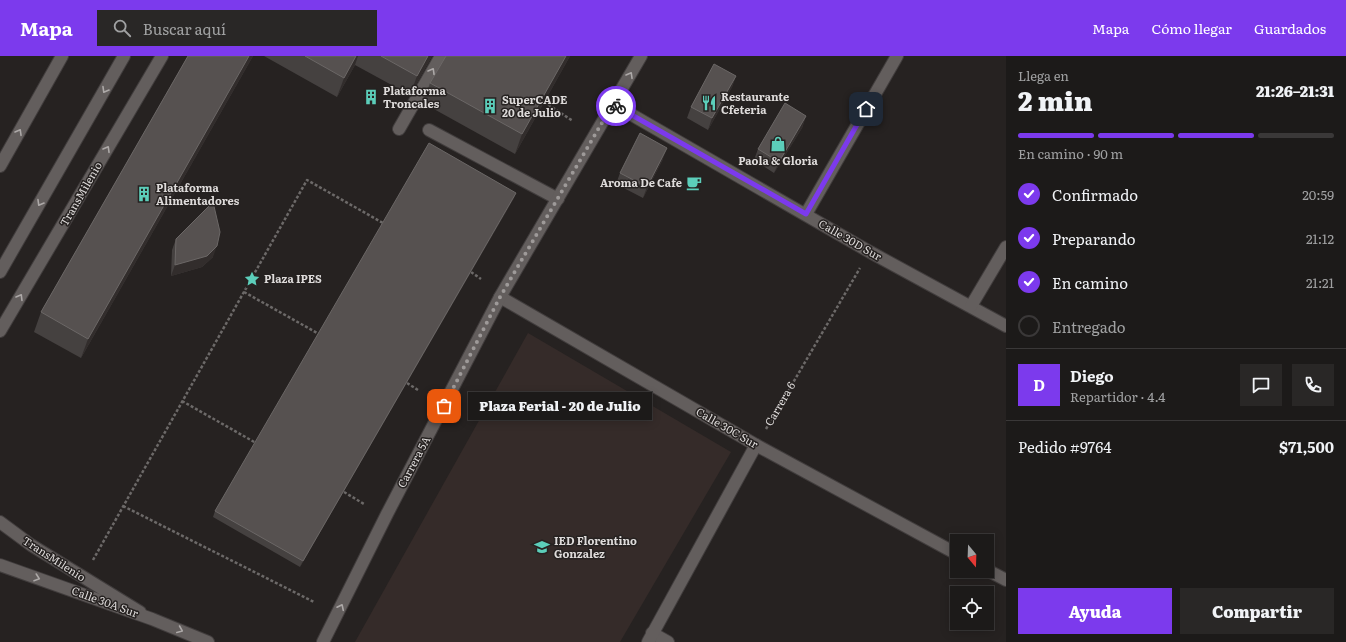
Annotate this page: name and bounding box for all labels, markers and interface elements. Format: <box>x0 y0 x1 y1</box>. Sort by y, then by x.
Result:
search box <box>97 10 377 46</box>
text: Mapa <box>20 14 73 42</box>
icon: search <box>111 17 133 39</box>
text: Buscar aquí <box>143 17 226 40</box>
text: Mapa <box>1092 18 1129 38</box>
text: Cómo llegar <box>1151 18 1232 38</box>
text: Guardados <box>1254 18 1326 38</box>
text: Llega en <box>1018 66 1069 85</box>
one-way arrow <box>428 68 435 75</box>
one-way arrow <box>625 72 632 79</box>
text: 21:26–21:31 <box>1256 79 1334 102</box>
text: 2 min <box>1018 80 1093 119</box>
place label: Plataforma Troncales <box>383 82 447 111</box>
one-way arrow <box>103 86 110 93</box>
courier <box>596 86 636 126</box>
building icon: Plataforma Troncales <box>362 88 380 106</box>
place label: Restaurante Cfeteria <box>721 88 789 117</box>
place label: SuperCADE 20 de Julio <box>502 91 567 120</box>
pin <box>849 92 883 126</box>
restaurant icon: Restaurante Cfeteria <box>700 94 718 112</box>
icon: bike <box>605 95 627 117</box>
building icon: SuperCADE 20 de Julio <box>481 97 499 115</box>
icon: home <box>855 98 877 120</box>
one-way arrow <box>15 129 22 136</box>
shop icon: Paola & Gloria <box>769 135 787 153</box>
text: En camino · 90 m <box>1018 144 1123 163</box>
one-way arrow <box>103 146 110 153</box>
place label: Paola & Gloria <box>738 152 818 168</box>
street label: TransMilenio <box>55 158 105 229</box>
place label: Aroma De Cafe <box>600 174 682 190</box>
cafe icon: Aroma De Cafe <box>685 174 703 192</box>
place label: Plataforma Alimentadores <box>156 179 240 208</box>
icon: check <box>1018 183 1040 205</box>
text: Confirmado <box>1052 183 1138 206</box>
building icon: Plataforma Alimentadores <box>135 185 153 203</box>
text: 20:59 <box>1302 185 1334 204</box>
one-way arrow <box>38 198 45 206</box>
street label: Calle 30D Sur <box>816 215 886 264</box>
icon: check <box>1018 227 1040 249</box>
text: Preparando <box>1052 227 1136 250</box>
text: 21:12 <box>1306 229 1334 248</box>
place icon: Plaza IPES <box>243 270 261 288</box>
place label: Plaza IPES <box>264 270 322 286</box>
icon: check <box>1018 271 1040 293</box>
text: En camino <box>1052 271 1128 294</box>
text: 21:21 <box>1306 273 1334 292</box>
one-way arrow <box>15 294 22 301</box>
text: Entregado <box>1052 315 1126 338</box>
text: Diego <box>1070 364 1114 387</box>
button: chat <box>1240 364 1282 406</box>
button: phone <box>1292 364 1334 406</box>
text: D <box>1033 373 1045 396</box>
street label: Carrera 6 <box>760 378 798 429</box>
text: Repartidor · 4.4 <box>1070 387 1165 406</box>
pin <box>427 389 461 423</box>
callout: Plaza Ferial - 20 de Julio <box>468 392 652 420</box>
icon: bag <box>433 395 455 417</box>
text: Plaza Ferial - 20 de Julio <box>479 396 641 415</box>
street label: Calle 30C Sur <box>693 403 762 452</box>
street label: Carrera 5A <box>393 433 433 490</box>
text: Pedido #9764 <box>1018 435 1112 458</box>
text: $71,500 <box>1279 435 1334 458</box>
street label: TransMilenio <box>20 532 89 585</box>
place label: IED Florentino Gonzalez <box>554 532 637 561</box>
north arrow <box>950 534 994 578</box>
map controls <box>950 534 994 630</box>
school or university icon: IED Florentino Gonzalez <box>533 538 551 556</box>
one-way arrow <box>33 573 40 581</box>
street label: Calle 30A Sur <box>70 582 142 621</box>
button: locate <box>950 586 994 630</box>
button: Ayuda <box>1018 588 1172 634</box>
button: Compartir <box>1180 588 1334 634</box>
one-way arrow <box>336 604 344 611</box>
one-way arrow <box>176 626 183 634</box>

